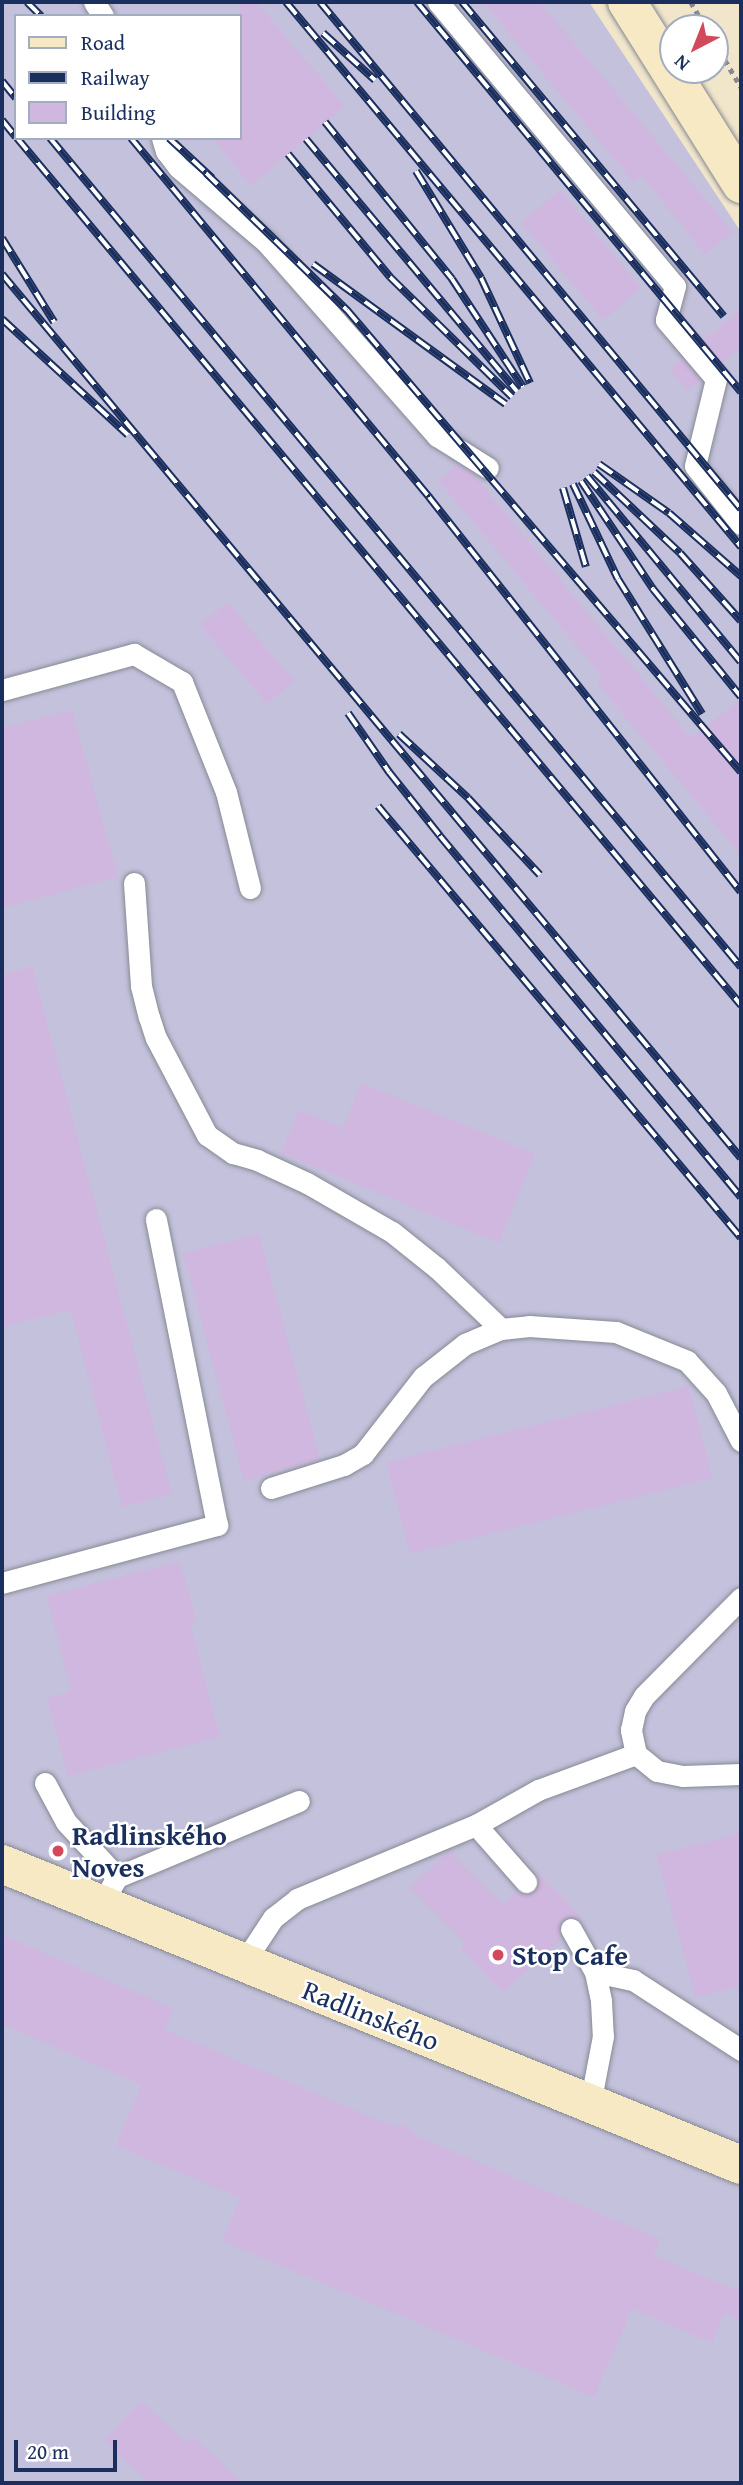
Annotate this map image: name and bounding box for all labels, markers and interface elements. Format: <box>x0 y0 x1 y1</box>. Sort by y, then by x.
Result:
legend <box>14 14 242 140</box>
north arrow <box>659 14 729 84</box>
text: Road <box>81 27 125 58</box>
text: N <box>667 48 695 78</box>
text: Railway <box>81 62 150 93</box>
text: Building <box>81 97 155 128</box>
place label: Radlinského Noves <box>72 1818 227 1884</box>
marker: Radlinského Noves <box>50 1843 66 1859</box>
place label: Stop Cafe <box>512 1938 628 1972</box>
marker: Stop Cafe <box>490 1947 506 1963</box>
street label: Radlinského <box>298 1972 444 2058</box>
scale bar <box>18 2426 121 2470</box>
text: 20 m <box>27 2436 69 2467</box>

